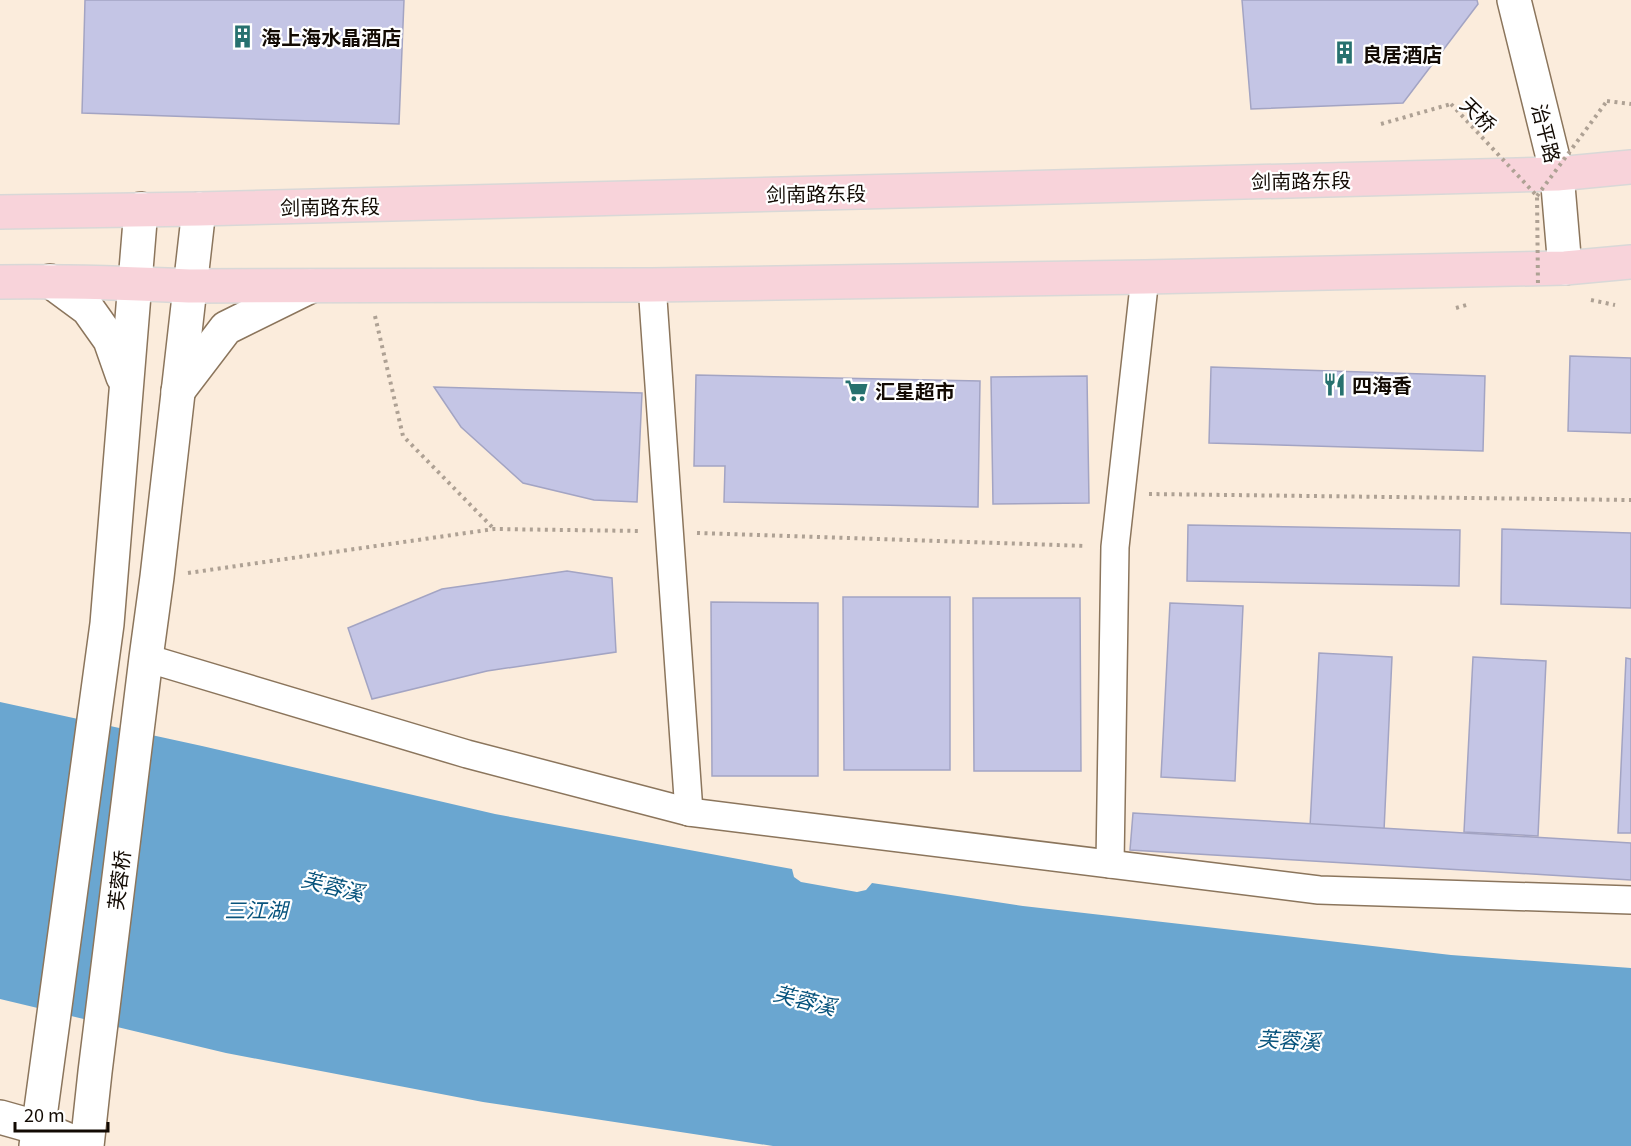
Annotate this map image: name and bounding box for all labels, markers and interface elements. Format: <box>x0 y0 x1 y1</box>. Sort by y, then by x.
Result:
place label: 海上海水晶酒店 <box>261 22 401 51</box>
building icon: 海上海水晶酒店 <box>230 23 256 49</box>
place label: 良居酒店 <box>1362 39 1442 68</box>
building icon: 良居酒店 <box>1331 40 1357 66</box>
street label: 天桥 <box>1455 90 1503 138</box>
street label: 治平路 <box>1526 100 1568 166</box>
street label: 剑南路东段 <box>1251 165 1351 195</box>
street label: 剑南路东段 <box>766 178 866 208</box>
street label: 剑南路东段 <box>280 191 380 221</box>
place label: 四海香 <box>1352 370 1412 399</box>
restaurant icon: 四海香 <box>1321 371 1347 397</box>
place label: 汇星超市 <box>875 376 955 405</box>
supermarket icon: 汇星超市 <box>844 377 870 403</box>
street label: 芙蓉桥 <box>100 848 136 912</box>
water label: 芙蓉溪 <box>299 863 369 908</box>
water label: 三江湖 <box>225 894 290 924</box>
water label: 芙蓉溪 <box>771 977 841 1022</box>
water label: 芙蓉溪 <box>1257 1022 1323 1056</box>
scale bar <box>15 1095 108 1133</box>
text: 20 m <box>24 1101 65 1127</box>

